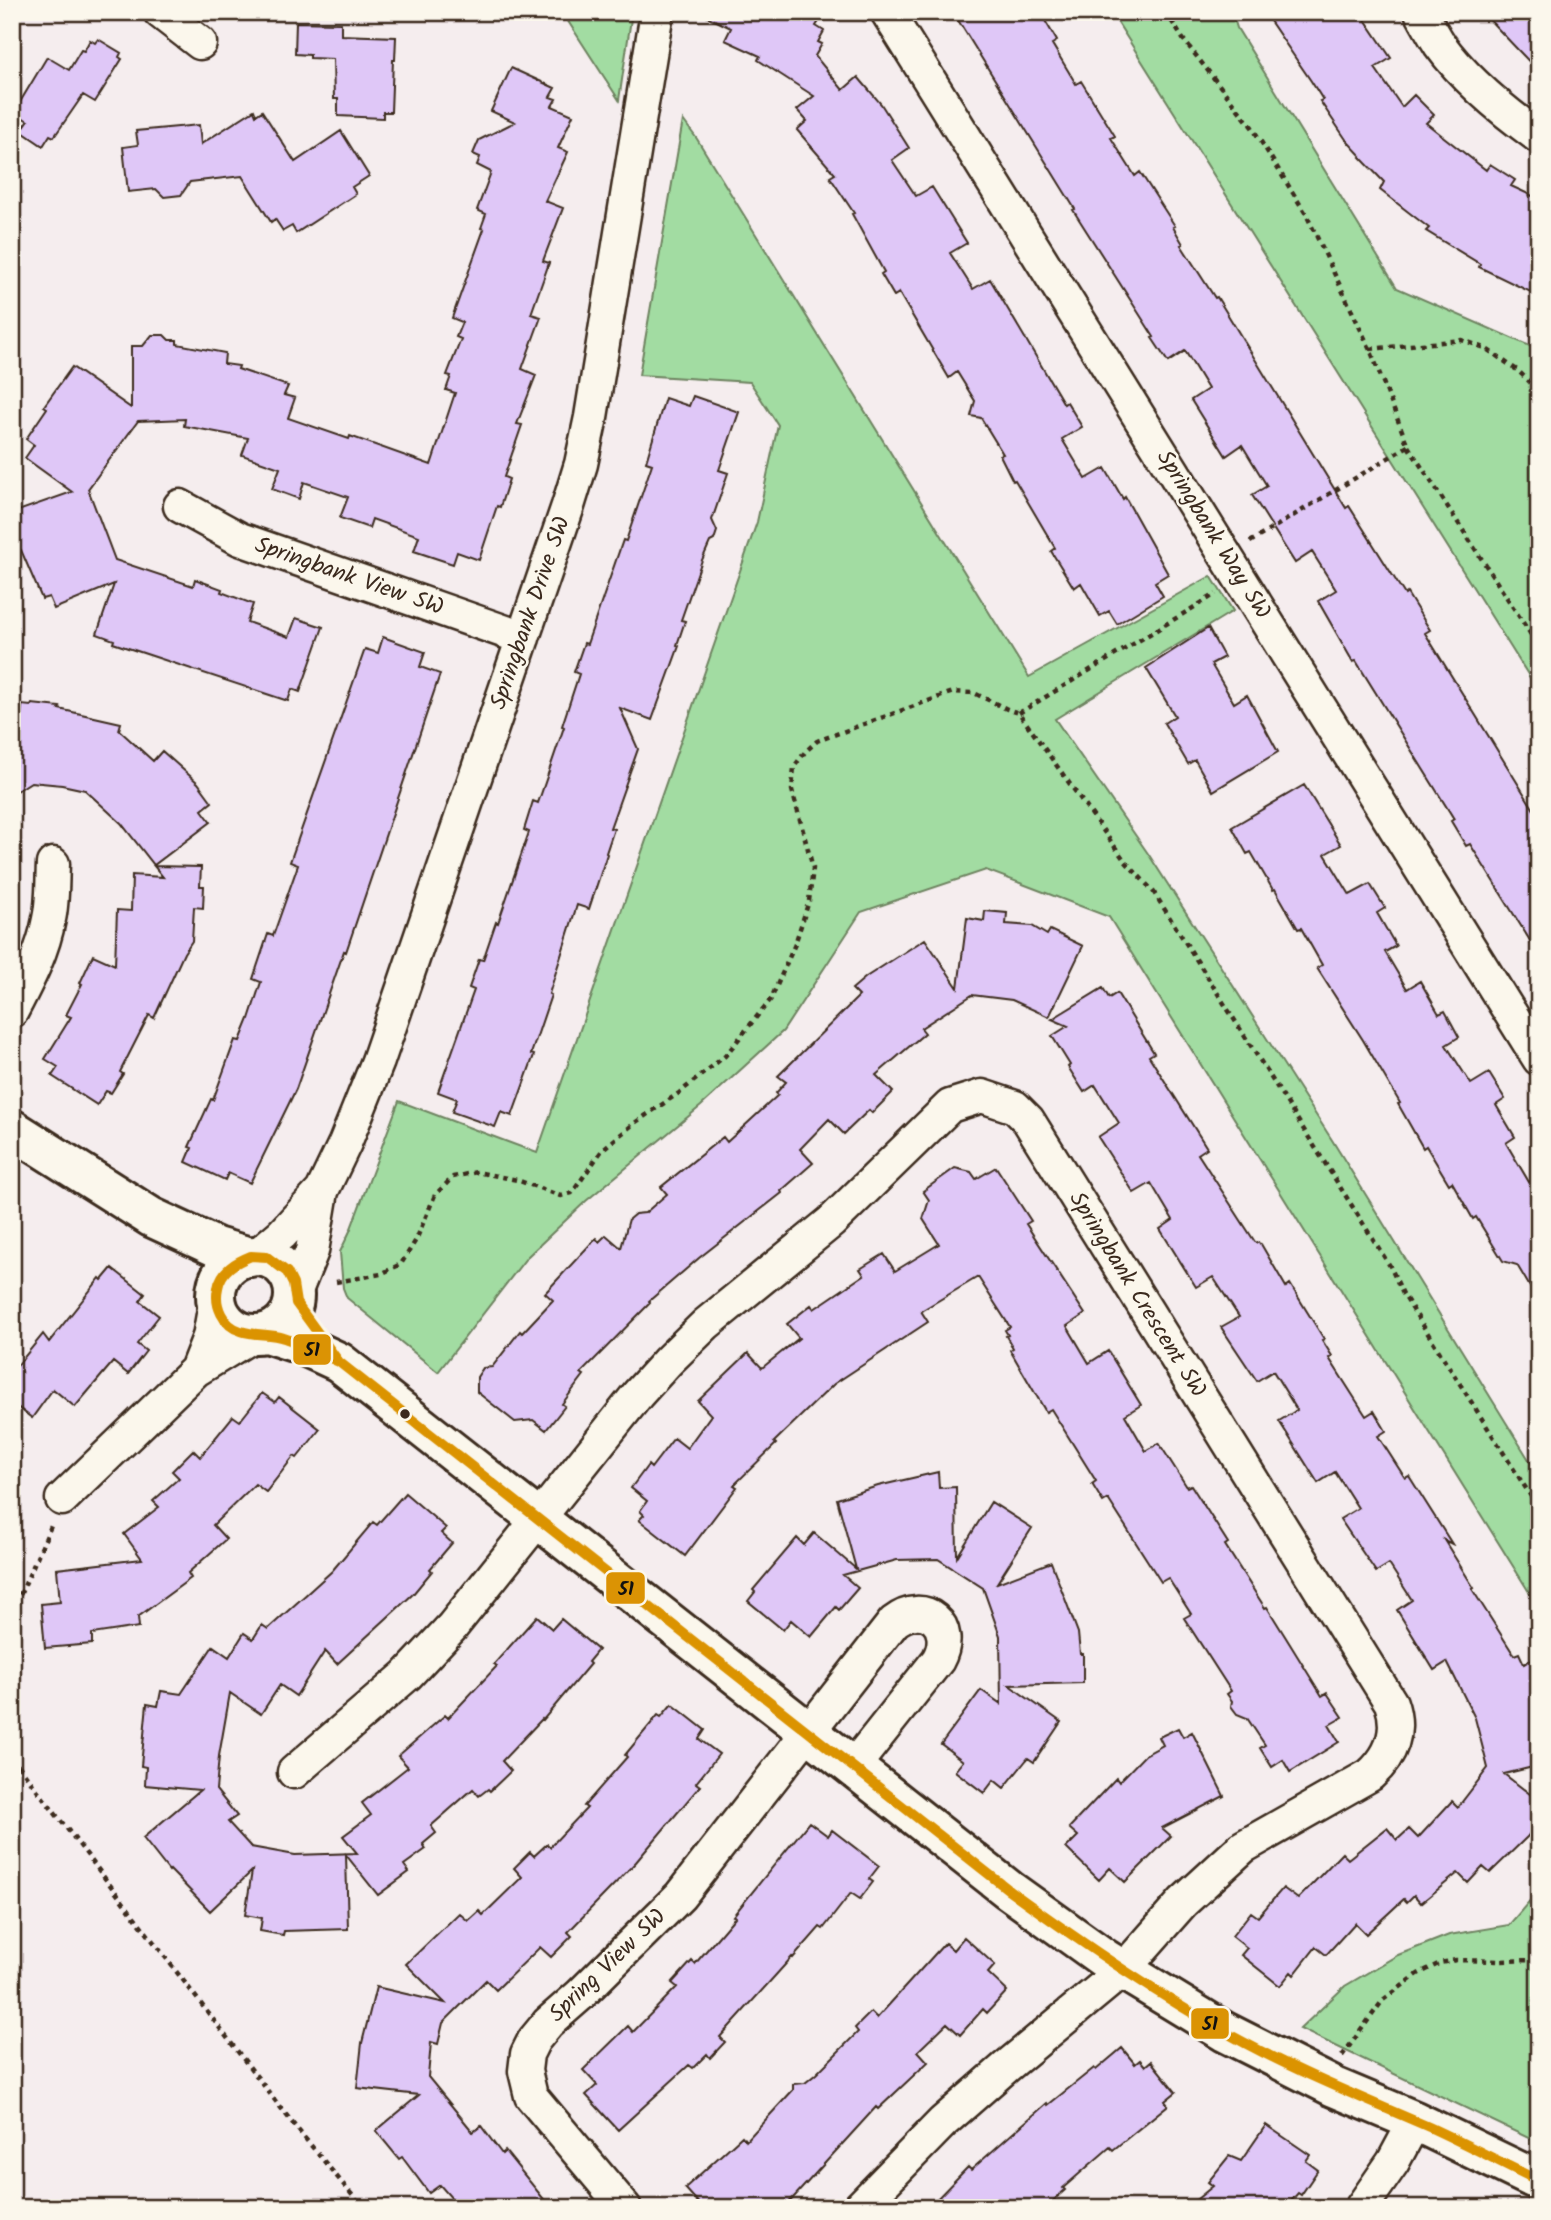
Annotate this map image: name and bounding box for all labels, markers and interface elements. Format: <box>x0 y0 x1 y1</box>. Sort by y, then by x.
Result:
street label: Springbank Way SW <box>1146 443 1280 627</box>
street label: Springbank Drive SW <box>481 512 581 714</box>
street label: Springbank View SW <box>250 528 448 626</box>
street label: Springbank Crescent SW <box>1059 1185 1215 1405</box>
line badge: 51 <box>292 1333 332 1366</box>
text: 51 <box>303 1336 320 1366</box>
unlabelled marker <box>398 1407 412 1421</box>
line badge: 51 <box>605 1571 646 1605</box>
text: 51 <box>617 1575 634 1605</box>
street label: Spring View SW <box>541 1900 675 2032</box>
line badge: 51 <box>1190 2007 1230 2040</box>
text: 51 <box>1201 2010 1218 2040</box>

